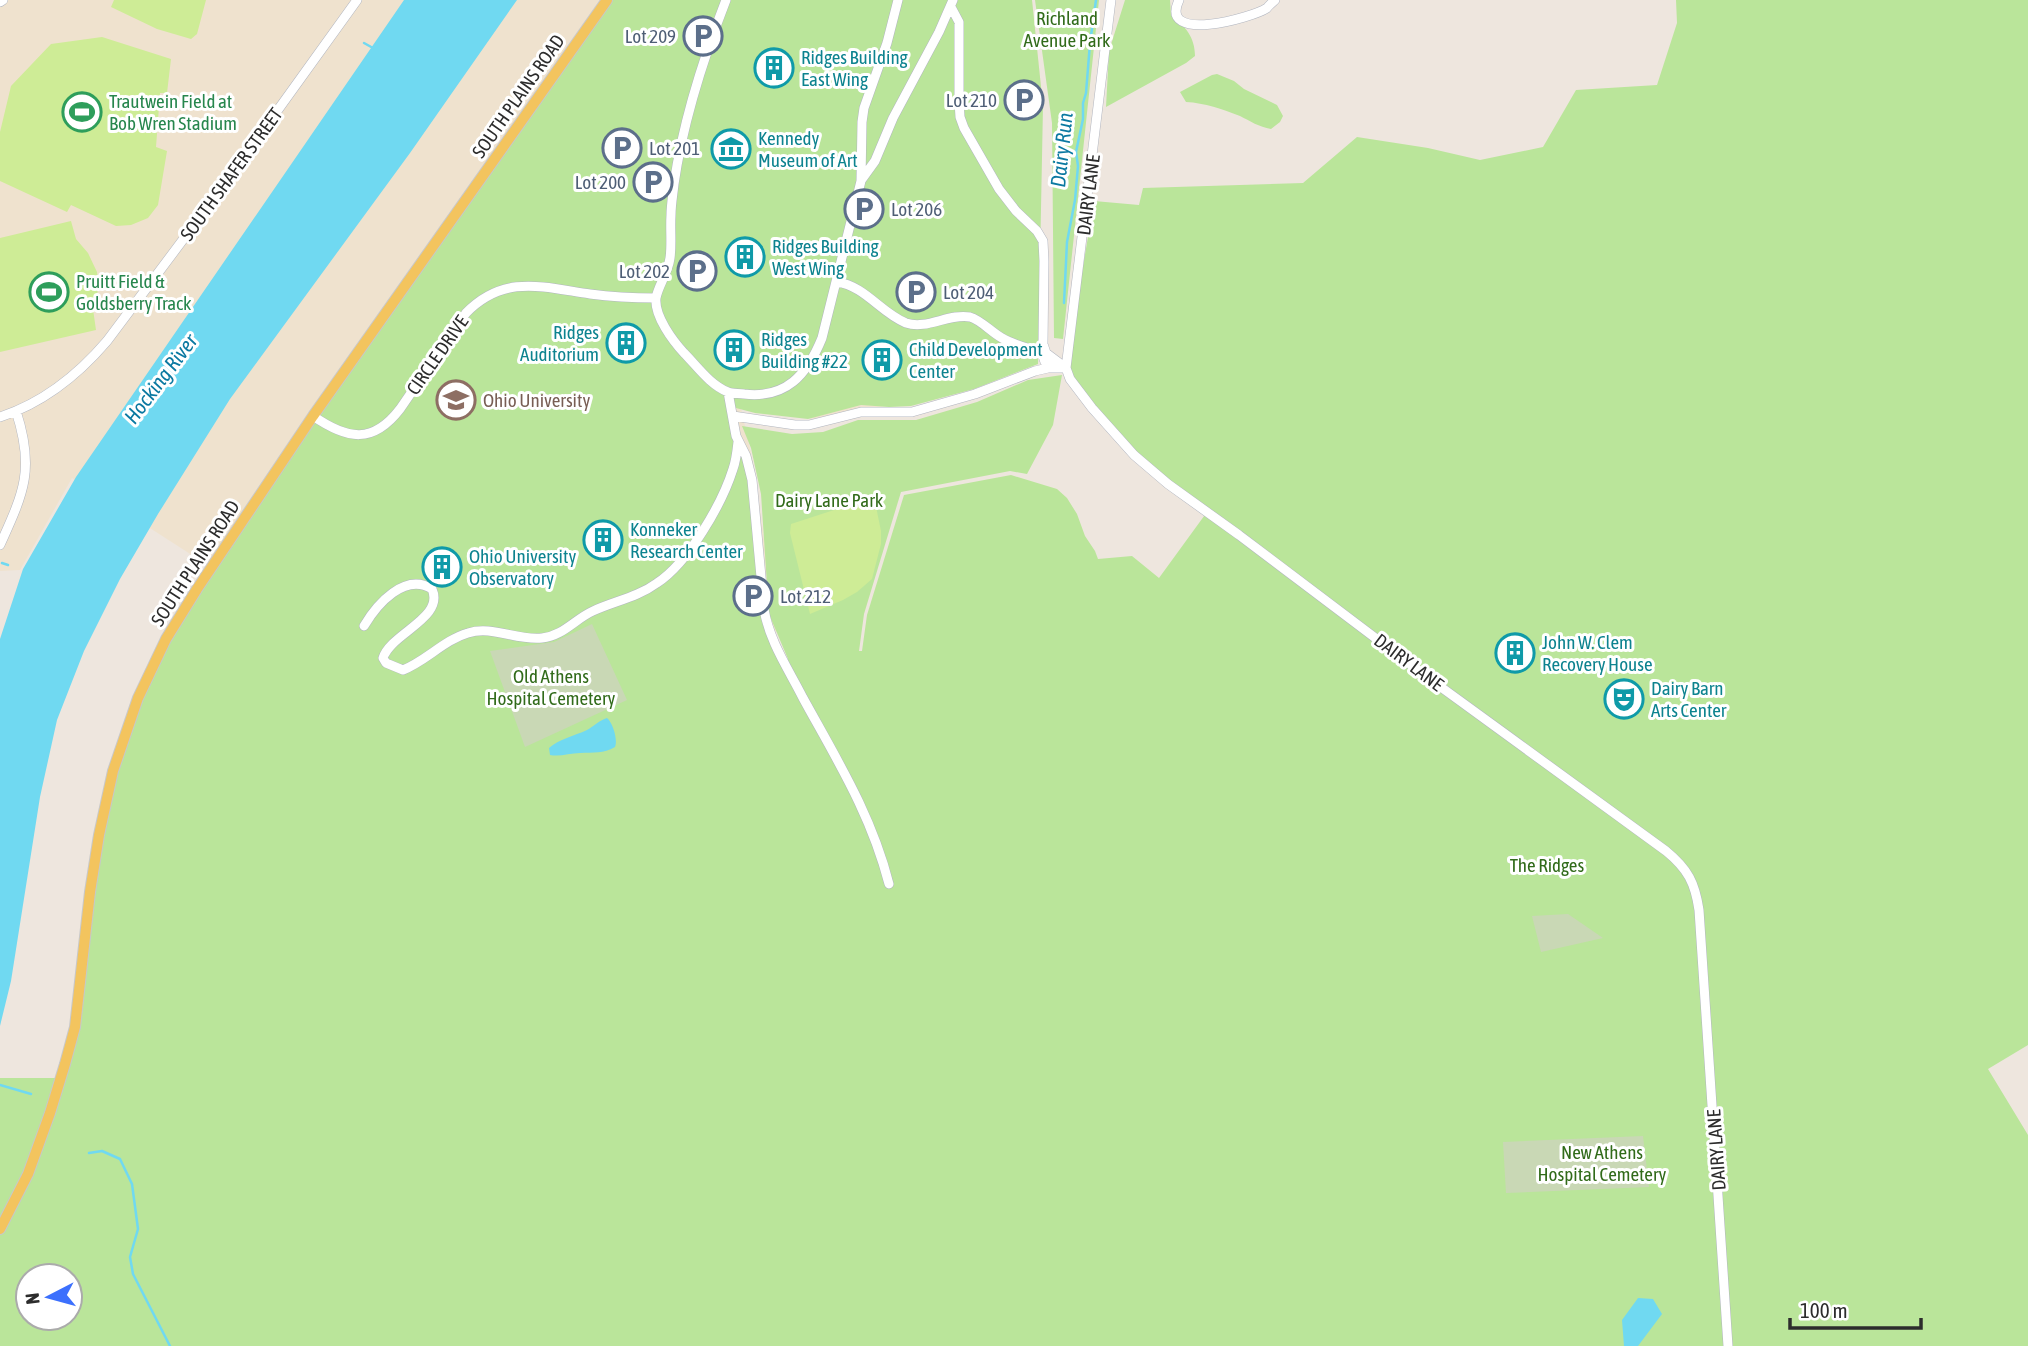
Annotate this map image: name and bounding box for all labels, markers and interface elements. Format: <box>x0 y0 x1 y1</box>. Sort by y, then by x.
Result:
park label: Richland Avenue Park <box>1024 7 1111 51</box>
parking icon: Lot 209 <box>682 15 724 57</box>
place label: Lot 209 <box>625 25 676 47</box>
street label: SOUTH PLAINS ROAD <box>467 30 569 162</box>
place label: Ridges Building East Wing <box>801 46 909 90</box>
building icon: Ridges Building East Wing <box>753 47 795 89</box>
parking icon: Lot 210 <box>1003 79 1045 121</box>
place label: Lot 210 <box>946 89 997 111</box>
place label: Trautwein Field at Bob Wren Stadium <box>109 90 237 134</box>
sports icon: Trautwein Field at Bob Wren Stadium <box>61 91 103 133</box>
street label: SOUTH SHAFER STREET <box>175 103 287 245</box>
water label: Dairy Run <box>1045 111 1077 188</box>
parking icon: Lot 201 <box>601 127 643 169</box>
place label: Kennedy Museum of Art <box>758 127 858 171</box>
museum icon: Kennedy Museum of Art <box>710 128 752 170</box>
place label: Lot 201 <box>649 137 700 159</box>
street label: DAIRY LANE <box>1072 153 1104 237</box>
parking icon: Lot 200 <box>632 161 674 203</box>
place label: Lot 200 <box>575 171 626 193</box>
parking icon: Lot 206 <box>843 188 885 230</box>
place label: Lot 206 <box>891 198 942 220</box>
place label: Ridges Building West Wing <box>772 235 880 279</box>
building icon: Ridges Building West Wing <box>724 236 766 278</box>
parking icon: Lot 202 <box>676 250 718 292</box>
place label: Lot 202 <box>619 260 670 282</box>
place label: Pruitt Field & Goldsberry Track <box>76 270 192 314</box>
sports icon: Pruitt Field & Goldsberry Track <box>28 271 70 313</box>
parking icon: Lot 204 <box>895 271 937 313</box>
place label: Lot 204 <box>943 281 994 303</box>
street label: CIRCLE DRIVE <box>402 311 472 399</box>
place label: Ridges Auditorium <box>520 321 599 365</box>
building icon: Ridges Auditorium <box>605 322 647 364</box>
water label: Hocking River <box>119 328 202 428</box>
place label: Ridges Building #22 <box>761 328 848 372</box>
building icon: Ridges Building #22 <box>713 329 755 371</box>
place label: Child Development Center <box>909 338 1043 382</box>
building icon: Child Development Center <box>861 339 903 381</box>
school or university icon: Ohio University <box>435 379 477 421</box>
place label: Ohio University <box>483 389 590 411</box>
park label: Dairy Lane Park <box>775 489 884 511</box>
street label: SOUTH PLAINS ROAD <box>146 496 244 630</box>
place label: Konneker Research Center <box>630 518 743 562</box>
building icon: Konneker Research Center <box>582 519 624 561</box>
place label: Ohio University Observatory <box>469 545 576 589</box>
building icon: Ohio University Observatory <box>421 546 463 588</box>
parking icon: Lot 212 <box>732 575 774 617</box>
place label: Lot 212 <box>780 585 831 607</box>
street label: DAIRY LANE <box>1370 629 1448 695</box>
place label: John W. Clem Recovery House <box>1542 631 1653 675</box>
building icon: John W. Clem Recovery House <box>1494 632 1536 674</box>
park label: Old Athens Hospital Cemetery <box>487 665 616 709</box>
place label: Dairy Barn Arts Center <box>1651 677 1727 721</box>
theatre icon: Dairy Barn Arts Center <box>1603 678 1645 720</box>
park label: The Ridges <box>1510 854 1584 876</box>
street label: DAIRY LANE <box>1702 1109 1730 1191</box>
park label: New Athens Hospital Cemetery <box>1538 1141 1667 1185</box>
north arrow <box>14 1262 84 1332</box>
scale bar <box>1790 1286 1921 1330</box>
text: N <box>21 1292 44 1306</box>
text: 100 m <box>1800 1298 1848 1322</box>

